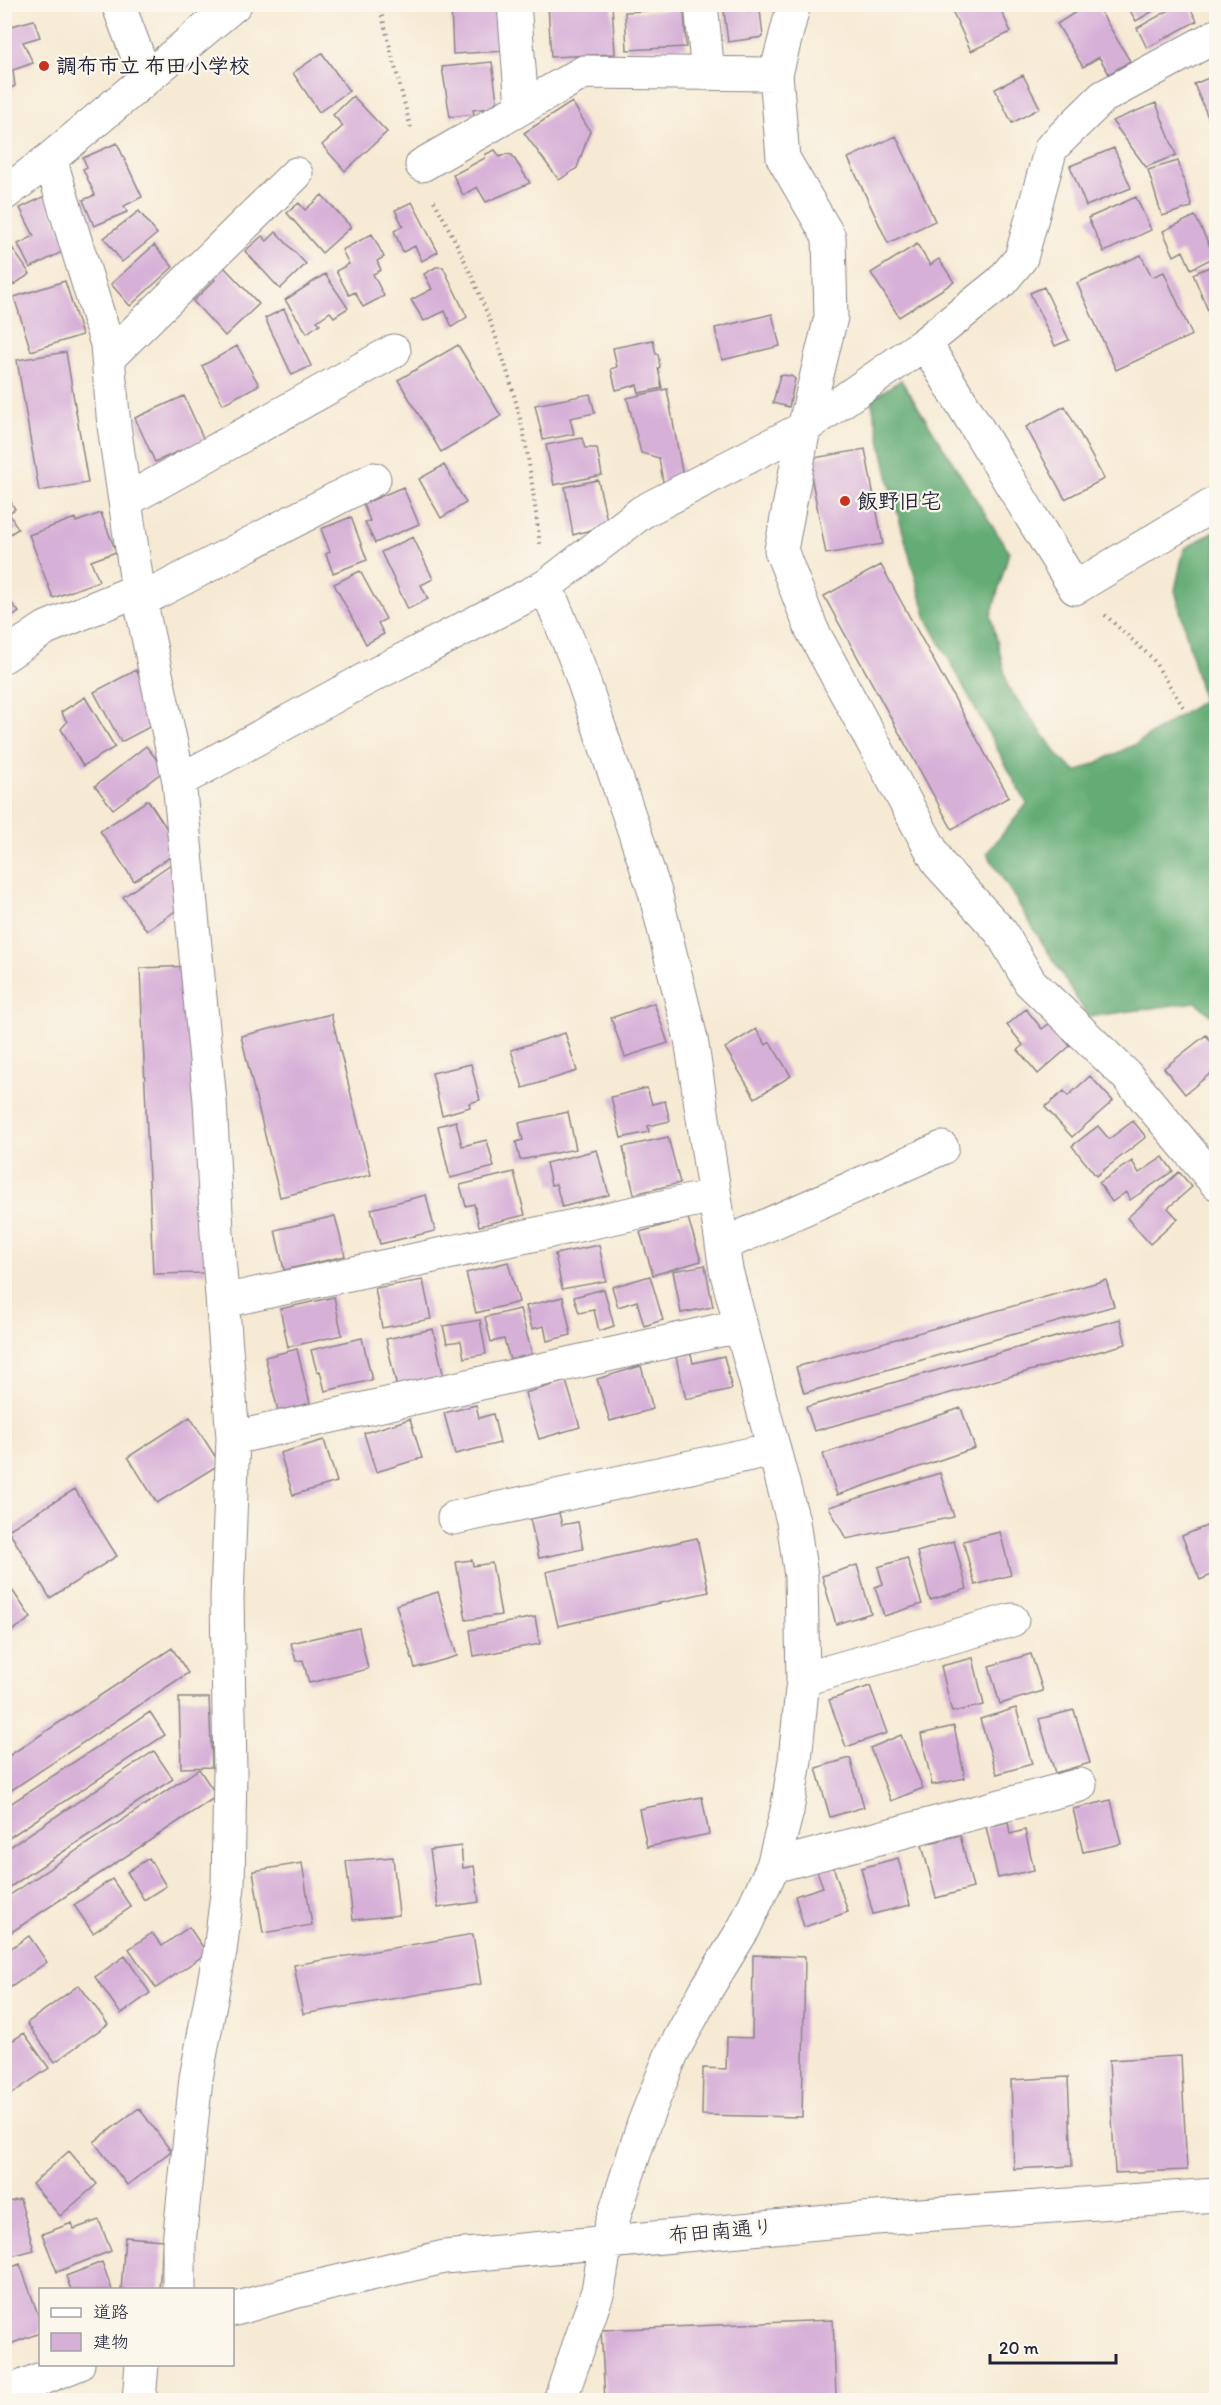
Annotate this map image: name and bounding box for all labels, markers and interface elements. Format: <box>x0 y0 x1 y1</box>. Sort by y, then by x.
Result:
place label: 調布市立 布田小学校 <box>56 53 250 78</box>
marker: 調布市立 布田小学校 <box>37 59 51 73</box>
place label: 飯野旧宅 <box>857 488 941 513</box>
marker: 飯野旧宅 <box>838 494 852 508</box>
street label: 布田南通り <box>668 2213 774 2248</box>
legend <box>39 2288 234 2366</box>
text: 道路 <box>93 2301 129 2323</box>
scale bar <box>990 2327 1116 2365</box>
text: 建物 <box>93 2331 129 2353</box>
text: 20 m <box>999 2337 1039 2359</box>

